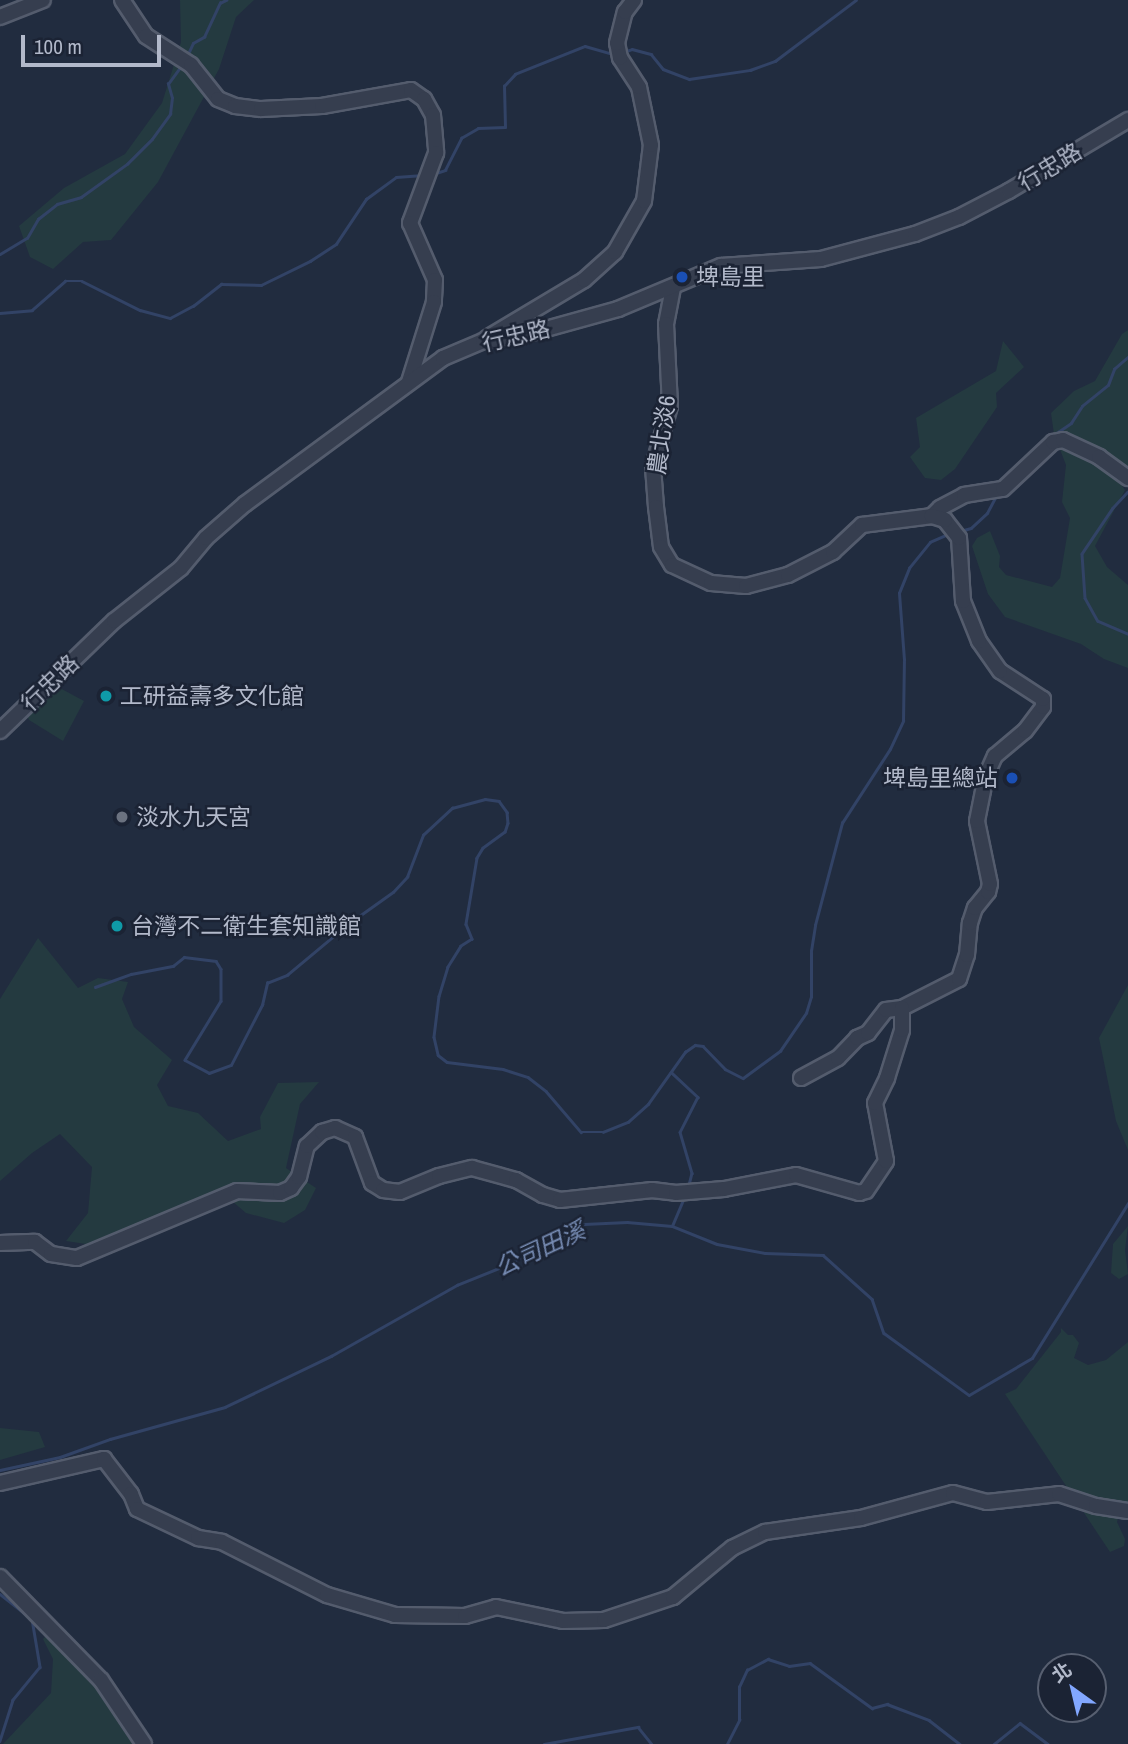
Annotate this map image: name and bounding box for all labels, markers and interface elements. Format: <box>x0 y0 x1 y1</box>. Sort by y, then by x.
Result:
scale bar <box>24 21 164 65</box>
text: 100 m <box>34 32 82 61</box>
street label: 行忠路 <box>1013 137 1087 197</box>
place label: 埤島里 <box>696 263 765 291</box>
marker: 埤島里 <box>674 269 690 285</box>
street label: 行忠路 <box>479 315 553 357</box>
street label: 農北淡6 <box>643 394 681 476</box>
street label: 行忠路 <box>16 649 84 717</box>
place label: 工研益壽多文化館 <box>120 682 304 710</box>
marker: 工研益壽多文化館 <box>98 688 114 704</box>
place label: 埤島里總站 <box>883 764 998 792</box>
marker: 埤島里總站 <box>1004 770 1020 786</box>
place label: 淡水九天宮 <box>136 803 251 831</box>
marker: 淡水九天宮 <box>114 809 130 825</box>
place label: 台灣不二衛生套知識館 <box>131 912 361 940</box>
marker: 台灣不二衛生套知識館 <box>109 918 125 934</box>
water label: 公司田溪 <box>490 1216 590 1282</box>
north arrow <box>1037 1653 1107 1723</box>
text: 北 <box>1046 1656 1077 1688</box>

